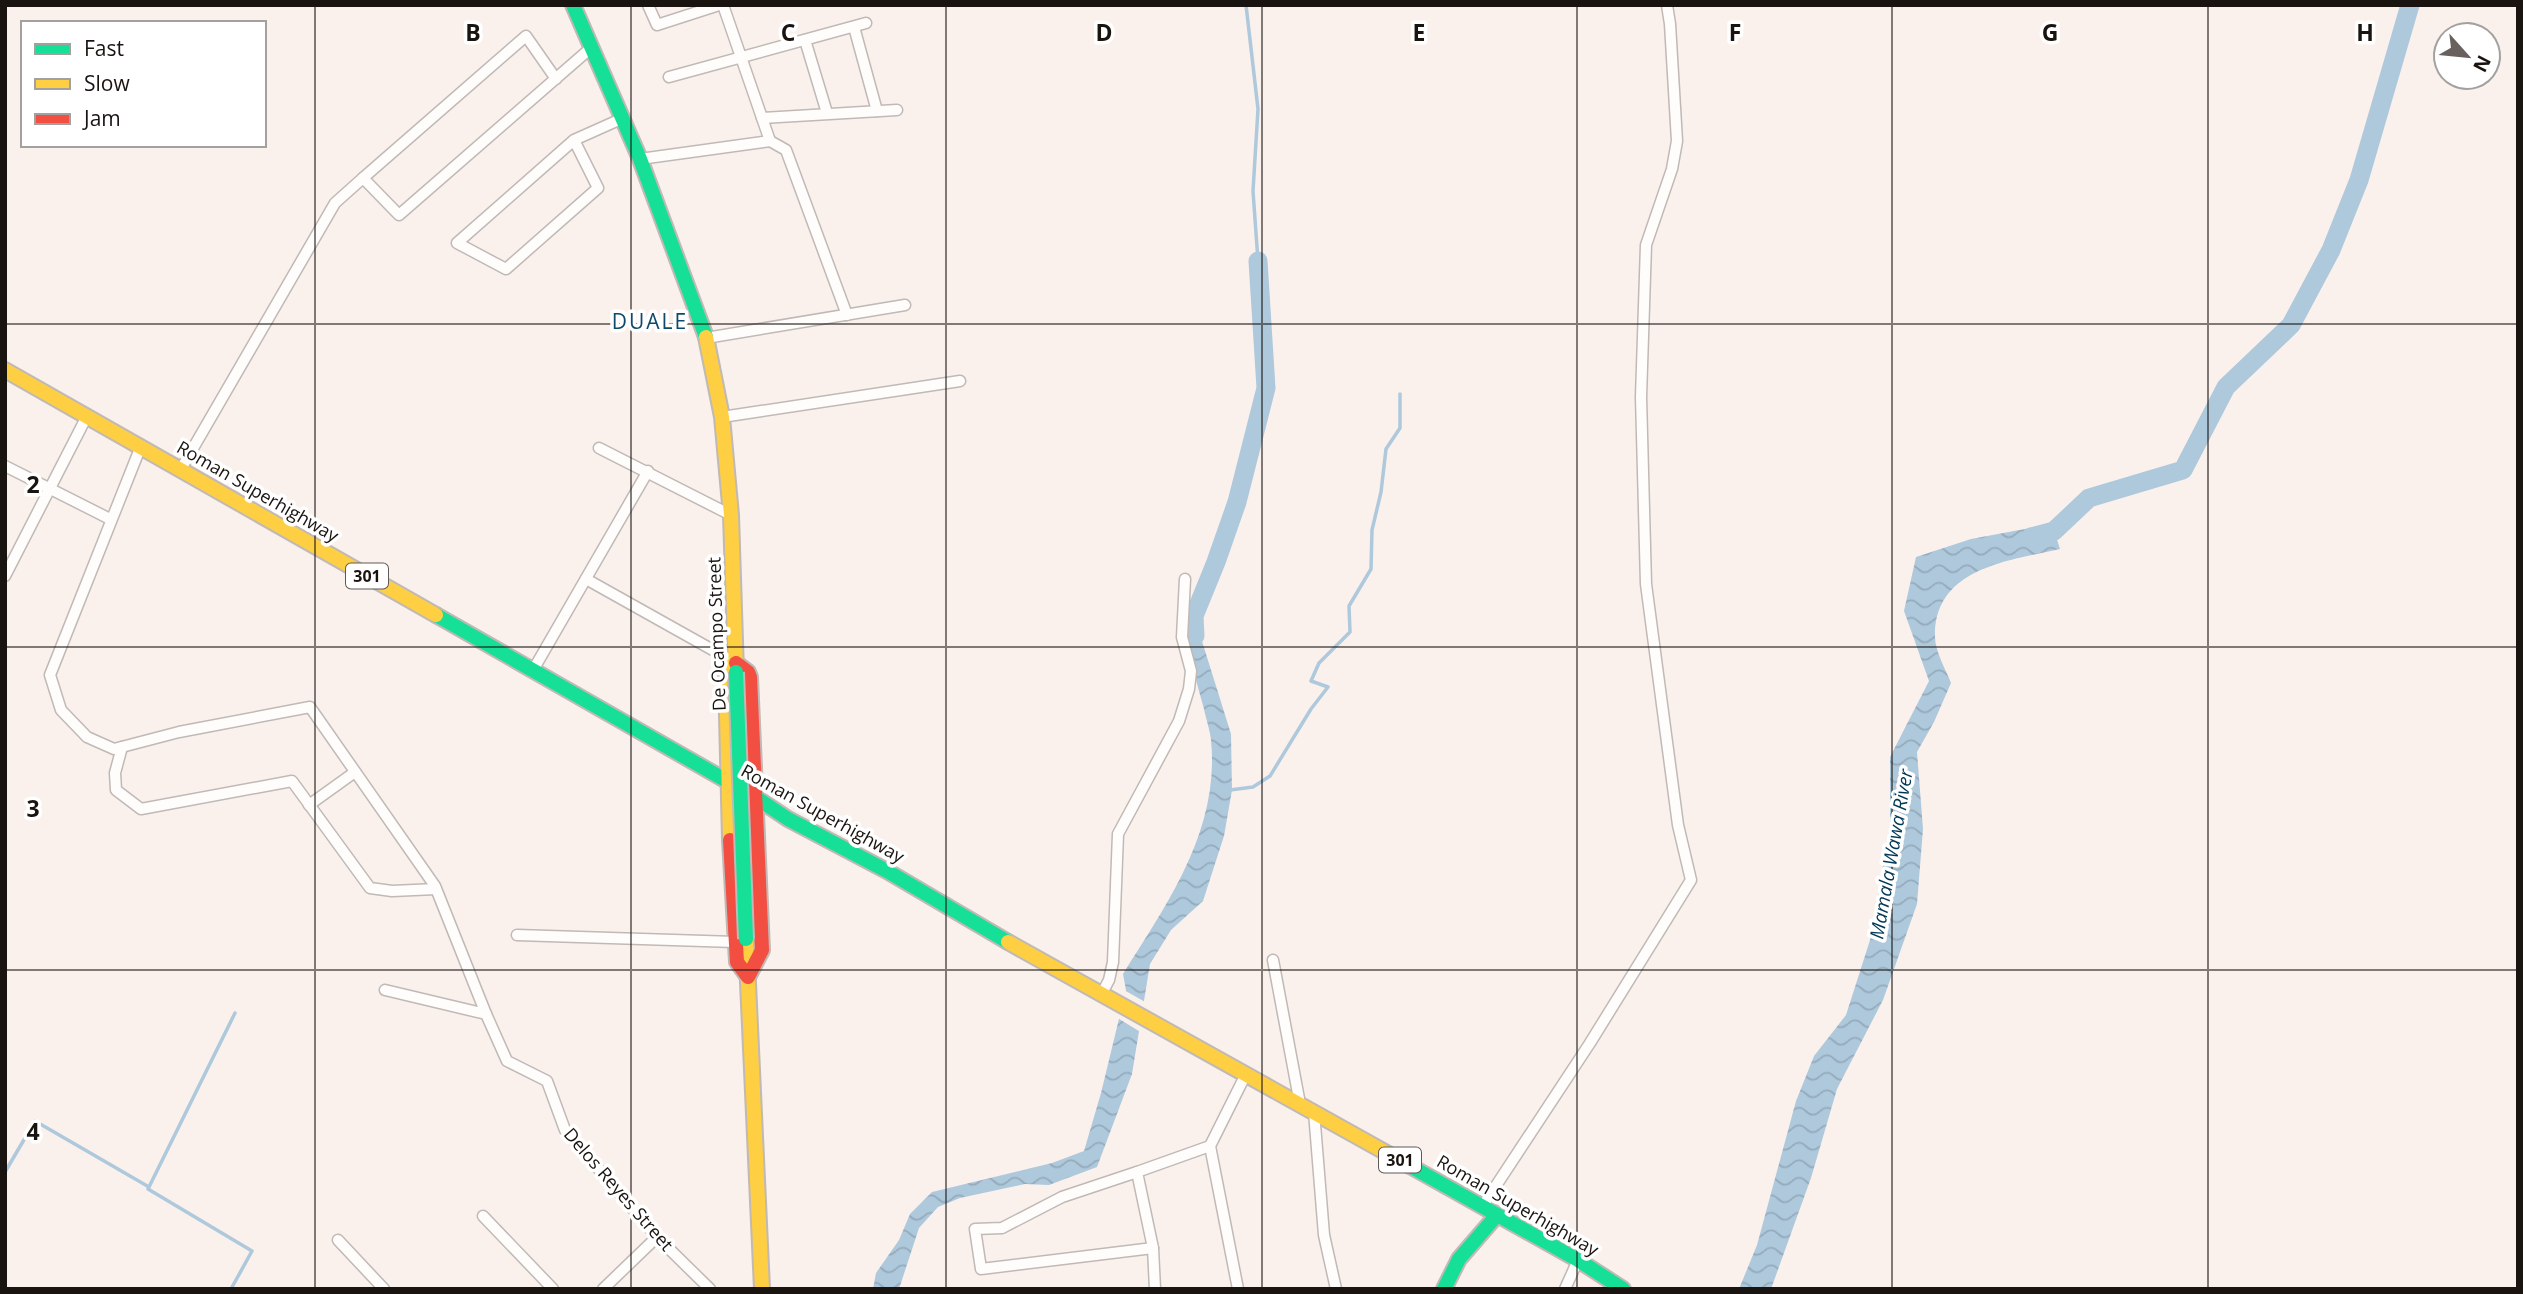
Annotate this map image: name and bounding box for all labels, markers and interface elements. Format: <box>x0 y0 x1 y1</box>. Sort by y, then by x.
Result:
text: B <box>465 16 481 48</box>
text: C <box>781 16 795 48</box>
text: D <box>1095 16 1113 48</box>
text: E <box>1413 16 1425 48</box>
text: F <box>1729 16 1741 48</box>
text: G <box>2042 16 2058 48</box>
text: H <box>2356 16 2374 48</box>
legend <box>21 21 266 147</box>
north arrow <box>2432 21 2502 91</box>
text: Fast <box>84 34 124 62</box>
text: N <box>2467 51 2497 77</box>
text: Slow <box>84 69 130 97</box>
text: Jam <box>82 104 121 132</box>
district label: DUALE <box>612 307 688 335</box>
street label: Roman Superhighway <box>173 435 344 548</box>
text: 2 <box>26 468 40 500</box>
street label: De Ocampo Street <box>701 557 731 711</box>
road number: 301 <box>346 564 388 589</box>
street label: Roman Superhighway <box>737 758 910 868</box>
water label: Mamala Wawa River <box>1863 766 1919 941</box>
text: 3 <box>26 792 40 824</box>
text: 4 <box>26 1115 40 1147</box>
street label: Delos Reyes Street <box>559 1122 679 1256</box>
road number: 301 <box>1379 1148 1421 1172</box>
street label: Roman Superhighway <box>1433 1149 1604 1262</box>

